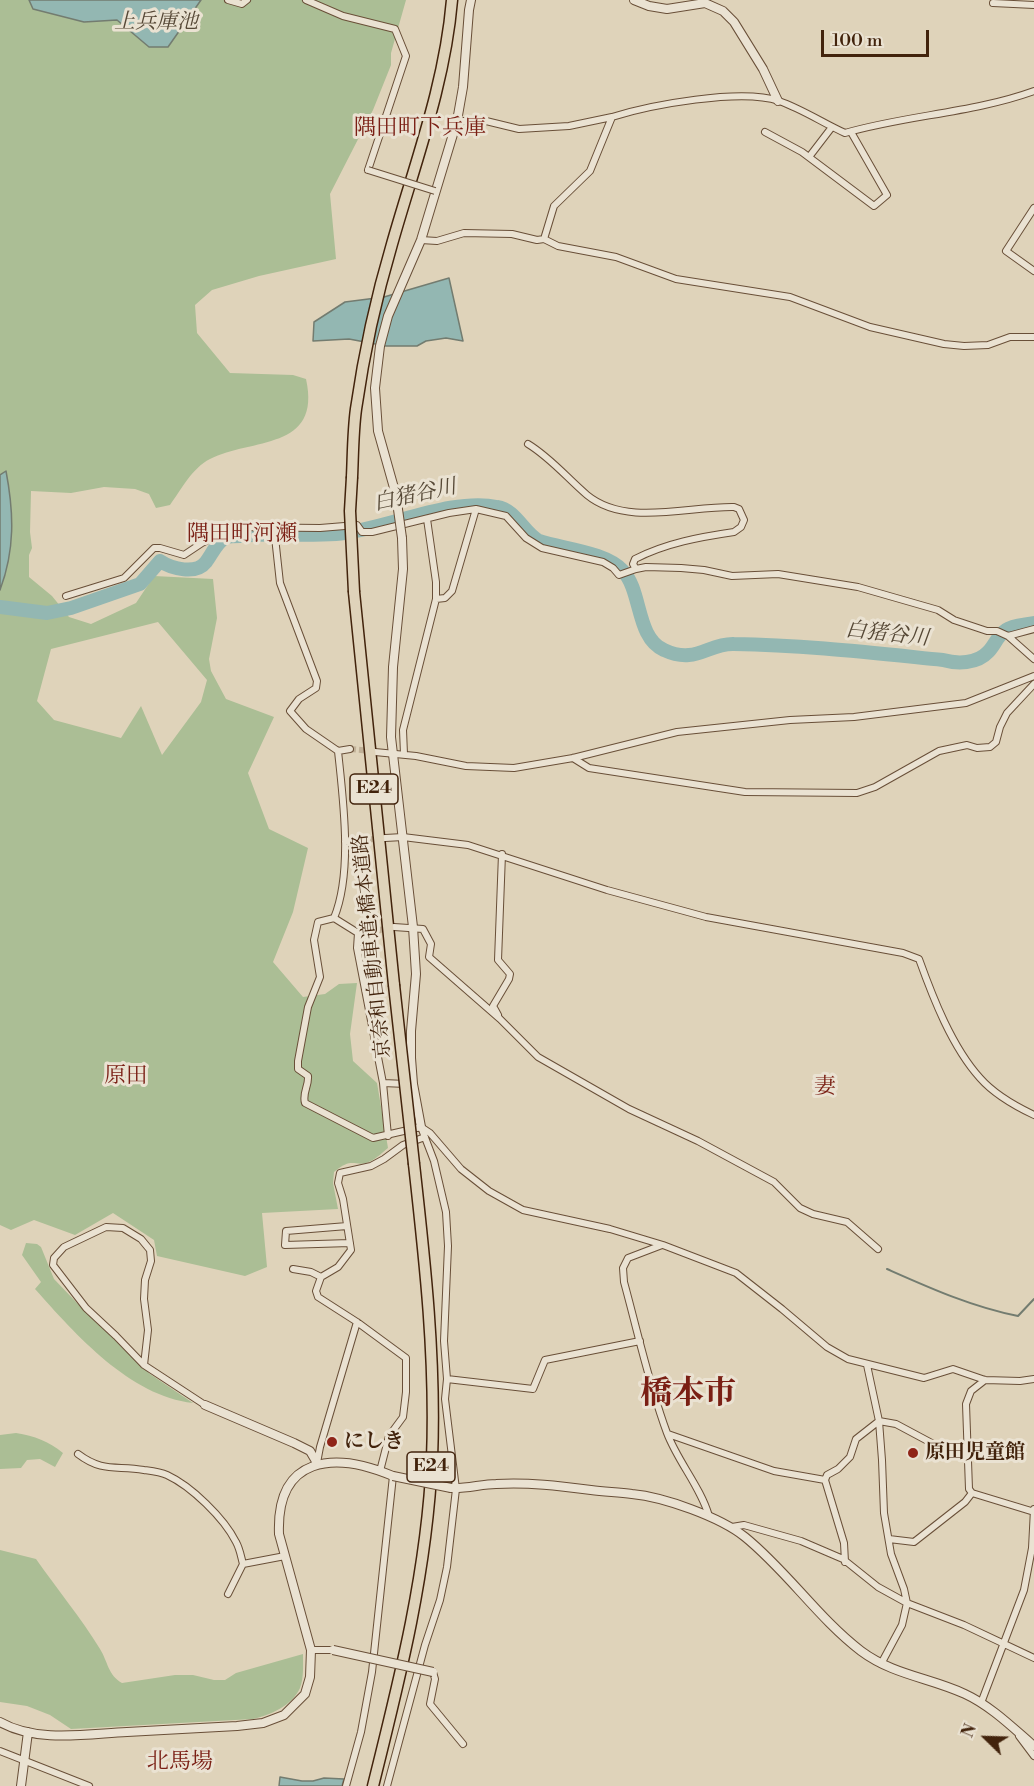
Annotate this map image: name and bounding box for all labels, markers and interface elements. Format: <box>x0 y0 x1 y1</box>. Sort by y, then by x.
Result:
water label: 上兵庫池 <box>114 10 198 36</box>
scale bar <box>824 18 932 56</box>
text: 100 m <box>832 29 883 52</box>
district label: 隅田町下兵庫 <box>354 116 486 142</box>
water label: 白猪谷川 <box>371 475 459 517</box>
district label: 隅田町河瀬 <box>187 522 297 548</box>
water label: 白猪谷川 <box>844 618 930 652</box>
road number: E24 <box>350 774 398 804</box>
street label: 京奈和自動車道;橋本道路 <box>349 833 397 1059</box>
district label: 原田 <box>104 1064 148 1090</box>
district label: 妻 <box>814 1075 836 1101</box>
district label: 橋本市 <box>640 1376 736 1414</box>
place label: にしき <box>344 1430 404 1454</box>
marker: にしき <box>325 1435 339 1449</box>
place label: 原田児童館 <box>925 1441 1025 1465</box>
marker: 原田児童館 <box>906 1446 920 1460</box>
road number: E24 <box>407 1452 455 1482</box>
north arrow <box>956 1708 1016 1768</box>
text: N <box>958 1721 981 1741</box>
district label: 北馬場 <box>147 1750 213 1776</box>

